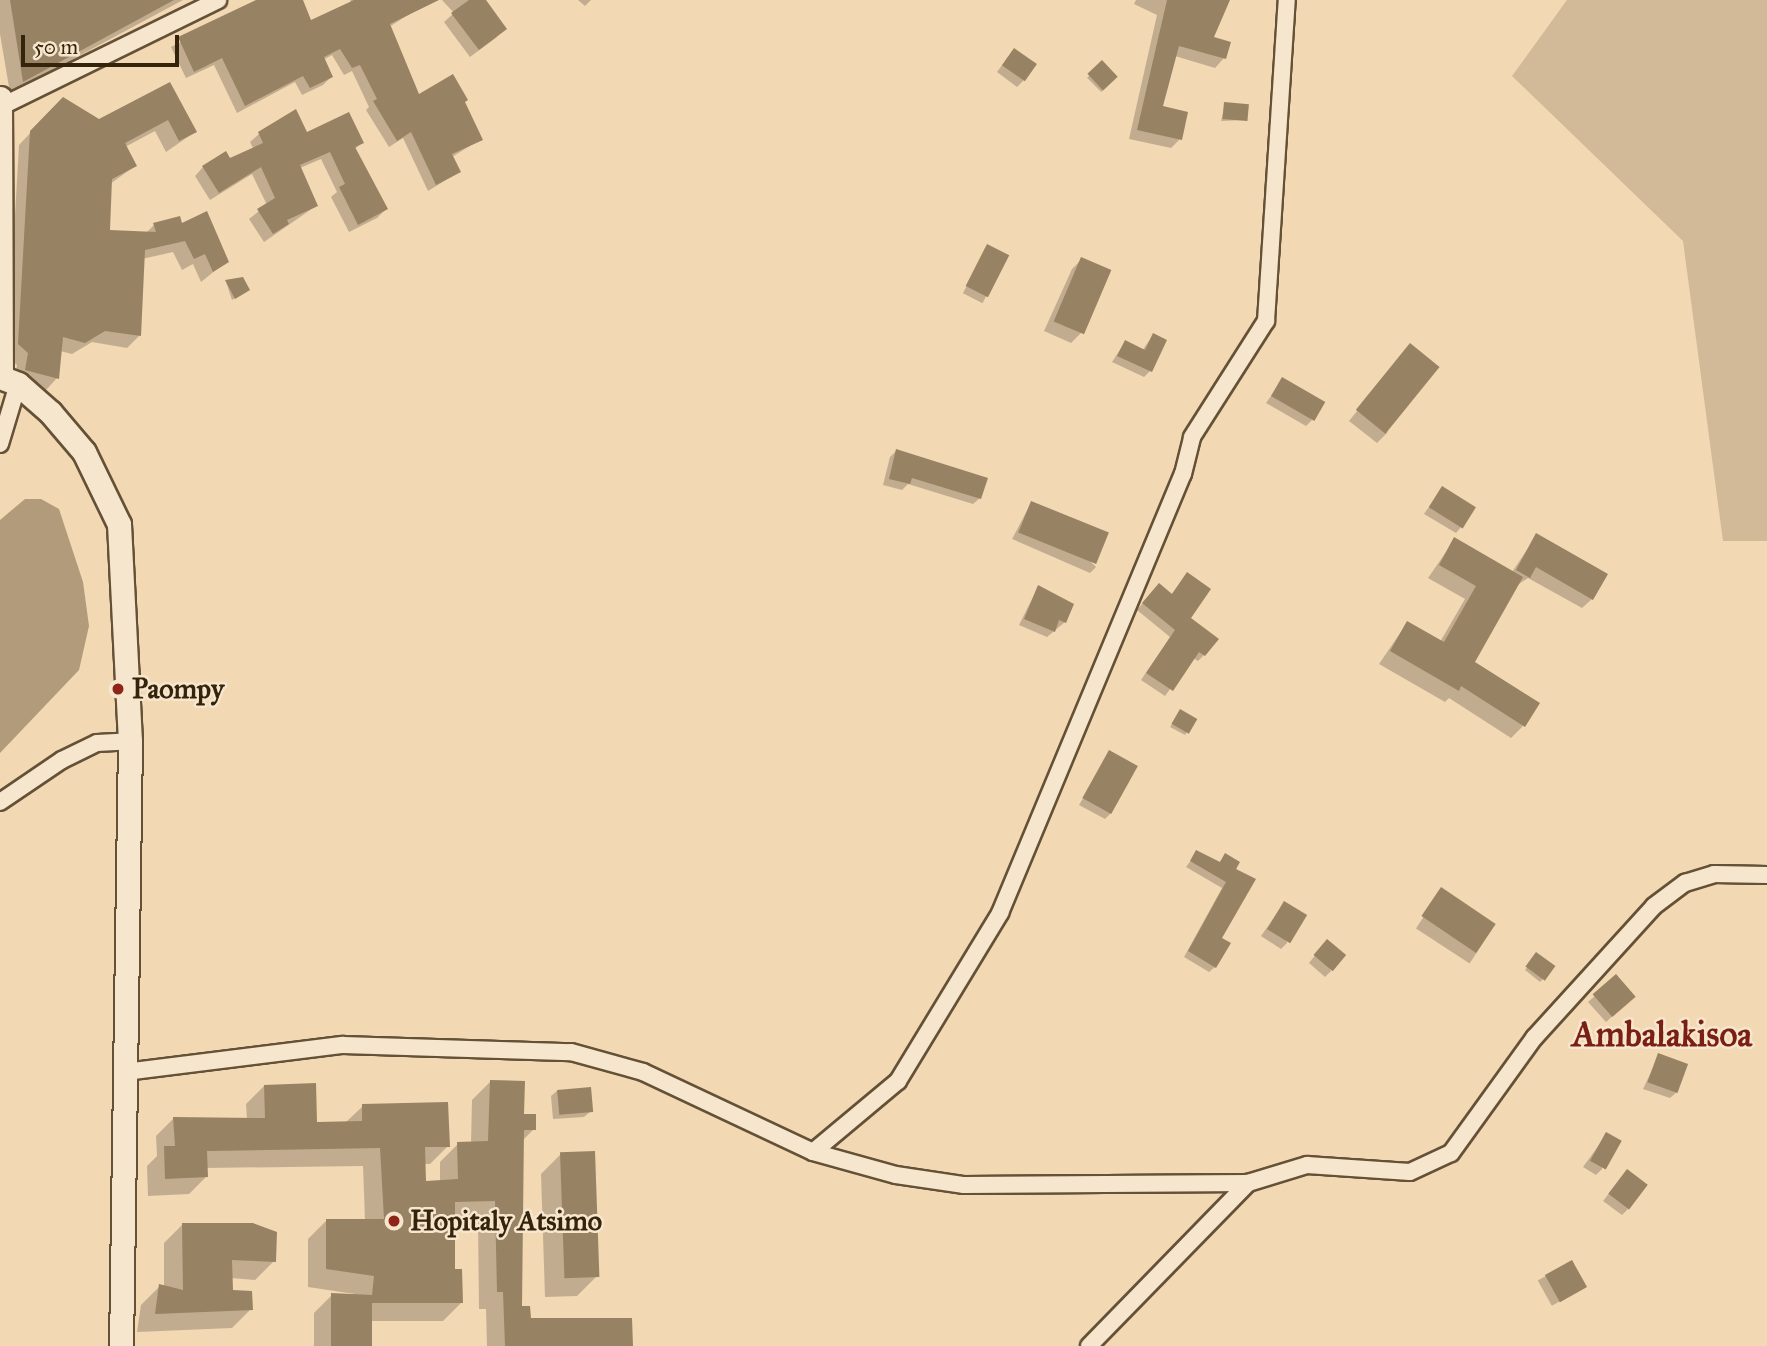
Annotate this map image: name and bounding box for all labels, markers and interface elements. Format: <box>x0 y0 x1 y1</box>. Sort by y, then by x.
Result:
scale bar <box>24 21 182 65</box>
text: 50 m <box>34 34 78 60</box>
place label: Paompy <box>132 672 224 706</box>
marker: Paompy <box>110 681 126 697</box>
district label: Ambalakisoa <box>1572 1014 1752 1056</box>
place label: Hopitaly Atsimo <box>410 1204 602 1238</box>
marker: Hopitaly Atsimo <box>384 1211 404 1231</box>

